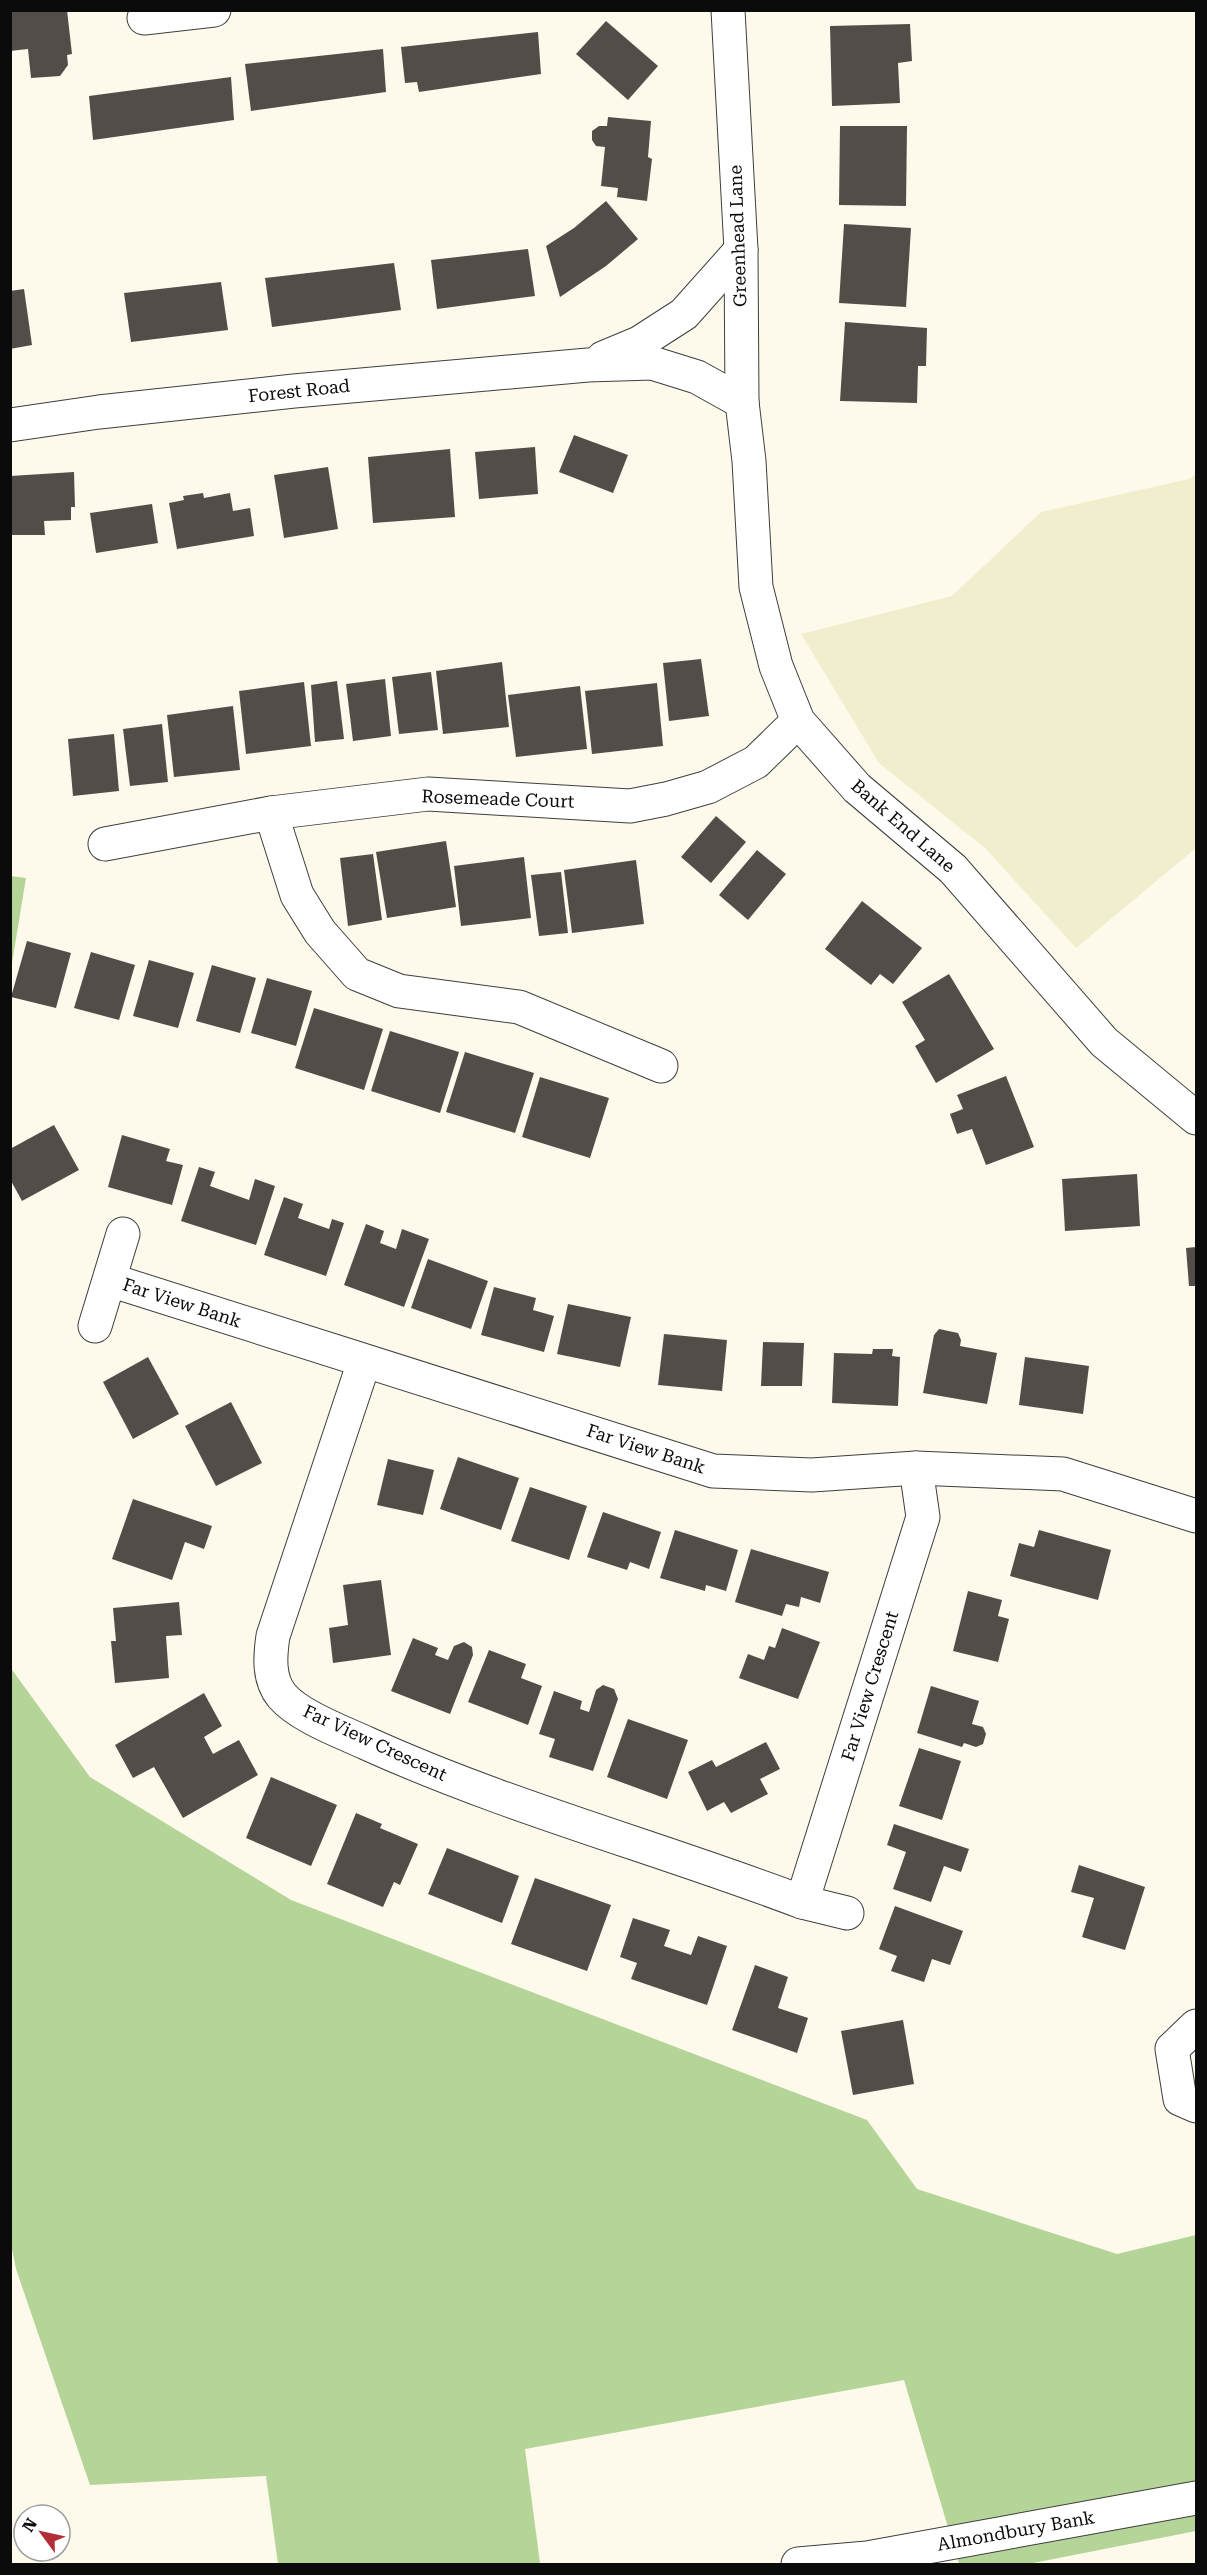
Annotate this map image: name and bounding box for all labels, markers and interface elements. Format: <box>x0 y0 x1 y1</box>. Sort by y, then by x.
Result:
street label: Greenhead Lane <box>725 164 750 307</box>
street label: Forest Road <box>247 375 351 406</box>
street label: Bank End Lane <box>847 775 960 877</box>
street label: Rosemeade Court <box>421 785 575 812</box>
street label: Far View Bank <box>120 1273 244 1332</box>
street label: Far View Bank <box>584 1419 708 1478</box>
street label: Far View Crescent <box>837 1608 902 1763</box>
street label: Far View Crescent <box>300 1700 451 1785</box>
north arrow <box>12 2503 72 2563</box>
street label: Almondbury Bank <box>936 2506 1096 2555</box>
text: N <box>19 2515 41 2535</box>

